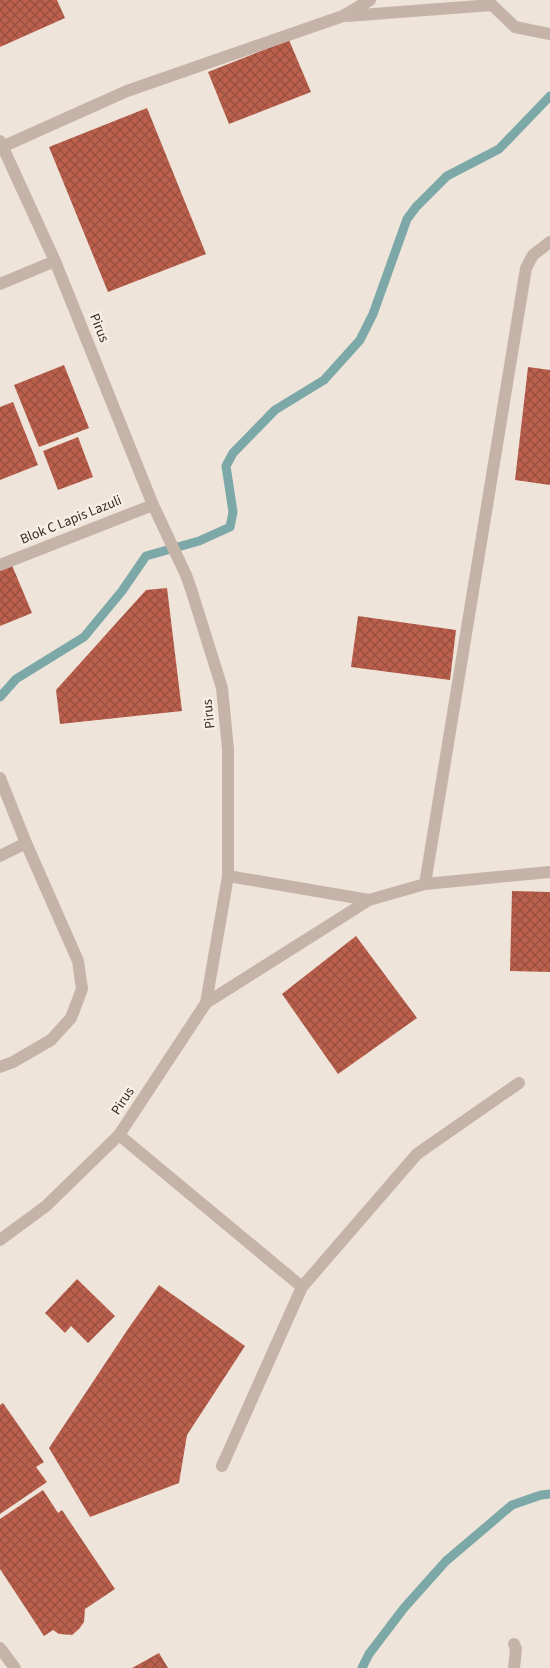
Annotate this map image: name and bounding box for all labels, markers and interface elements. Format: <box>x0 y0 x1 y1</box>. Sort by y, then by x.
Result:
street label: Pirus <box>84 310 114 346</box>
street label: Blok C Lapis Lazuli <box>17 491 125 549</box>
street label: Pirus <box>197 698 220 730</box>
street label: Pirus <box>107 1083 140 1119</box>

